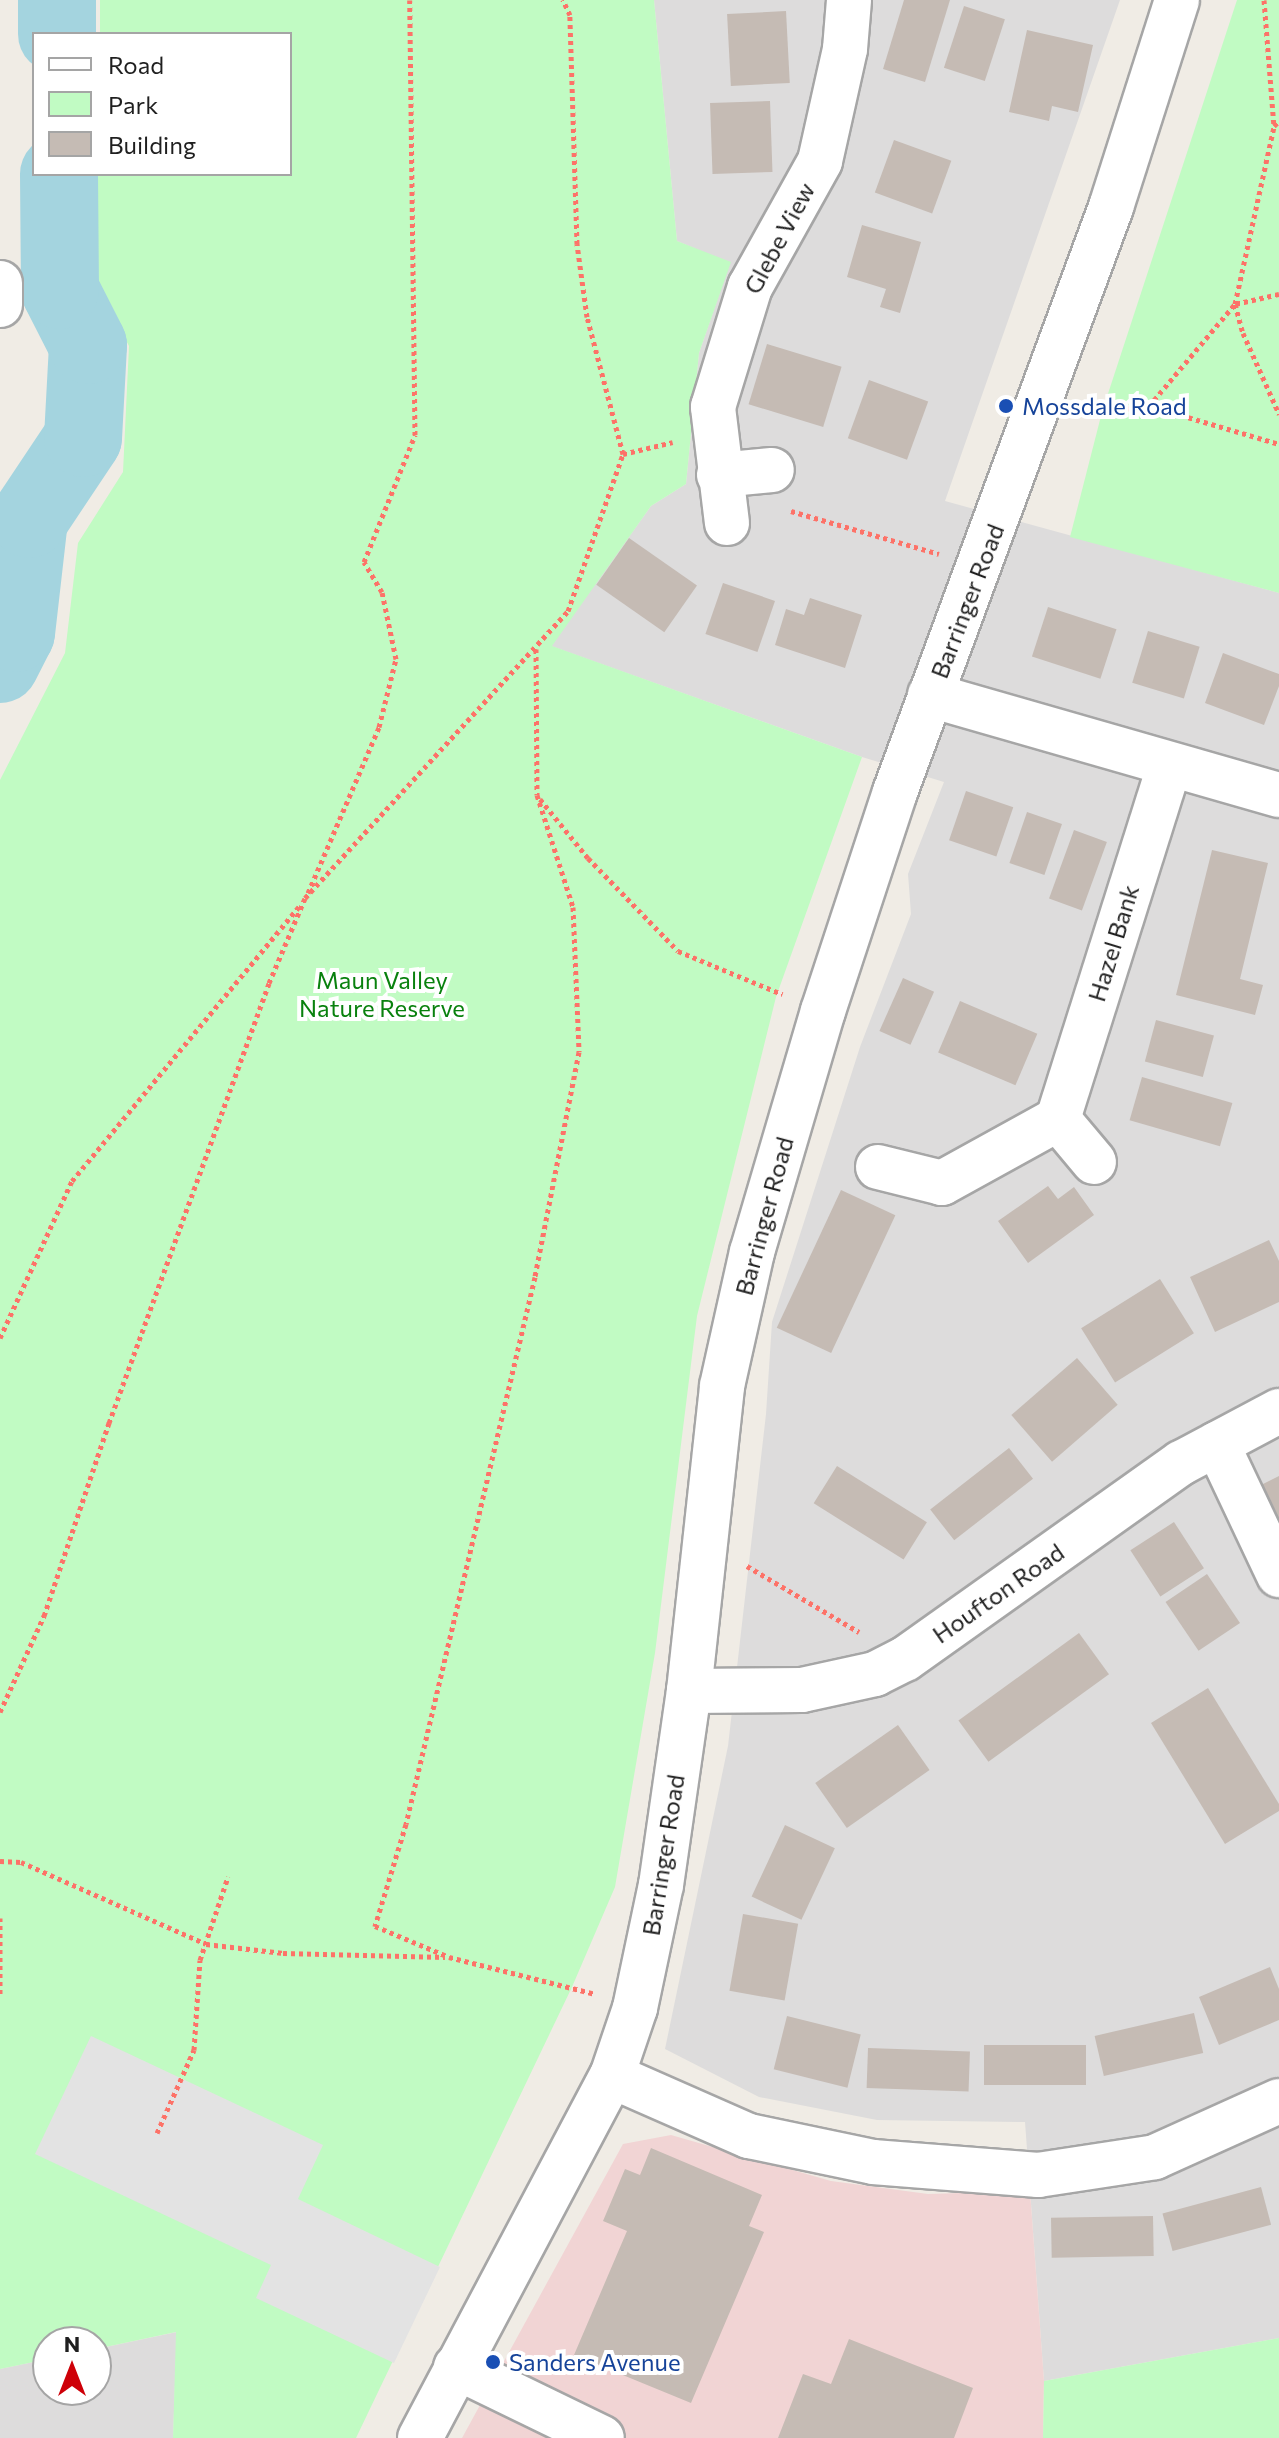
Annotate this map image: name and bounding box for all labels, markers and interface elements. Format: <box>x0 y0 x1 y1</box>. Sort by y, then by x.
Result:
legend <box>32 32 292 176</box>
text: Road <box>108 50 164 79</box>
text: Park <box>108 90 158 119</box>
text: Building <box>108 130 196 159</box>
street label: Glebe View <box>738 177 820 299</box>
place label: Mossdale Road <box>1022 392 1187 420</box>
marker: Mossdale Road <box>997 397 1015 415</box>
street label: Barringer Road <box>924 520 1010 682</box>
street label: Hazel Bank <box>1082 881 1144 1005</box>
park label: Maun Valley Nature Reserve <box>299 966 465 1022</box>
street label: Barringer Road <box>729 1134 799 1298</box>
street label: Houfton Road <box>927 1537 1069 1649</box>
street label: Barringer Road <box>636 1772 690 1938</box>
north arrow <box>32 2326 112 2406</box>
text: N <box>64 2330 80 2357</box>
place label: Sanders Avenue <box>509 2348 681 2376</box>
marker: Sanders Avenue <box>484 2353 502 2371</box>

